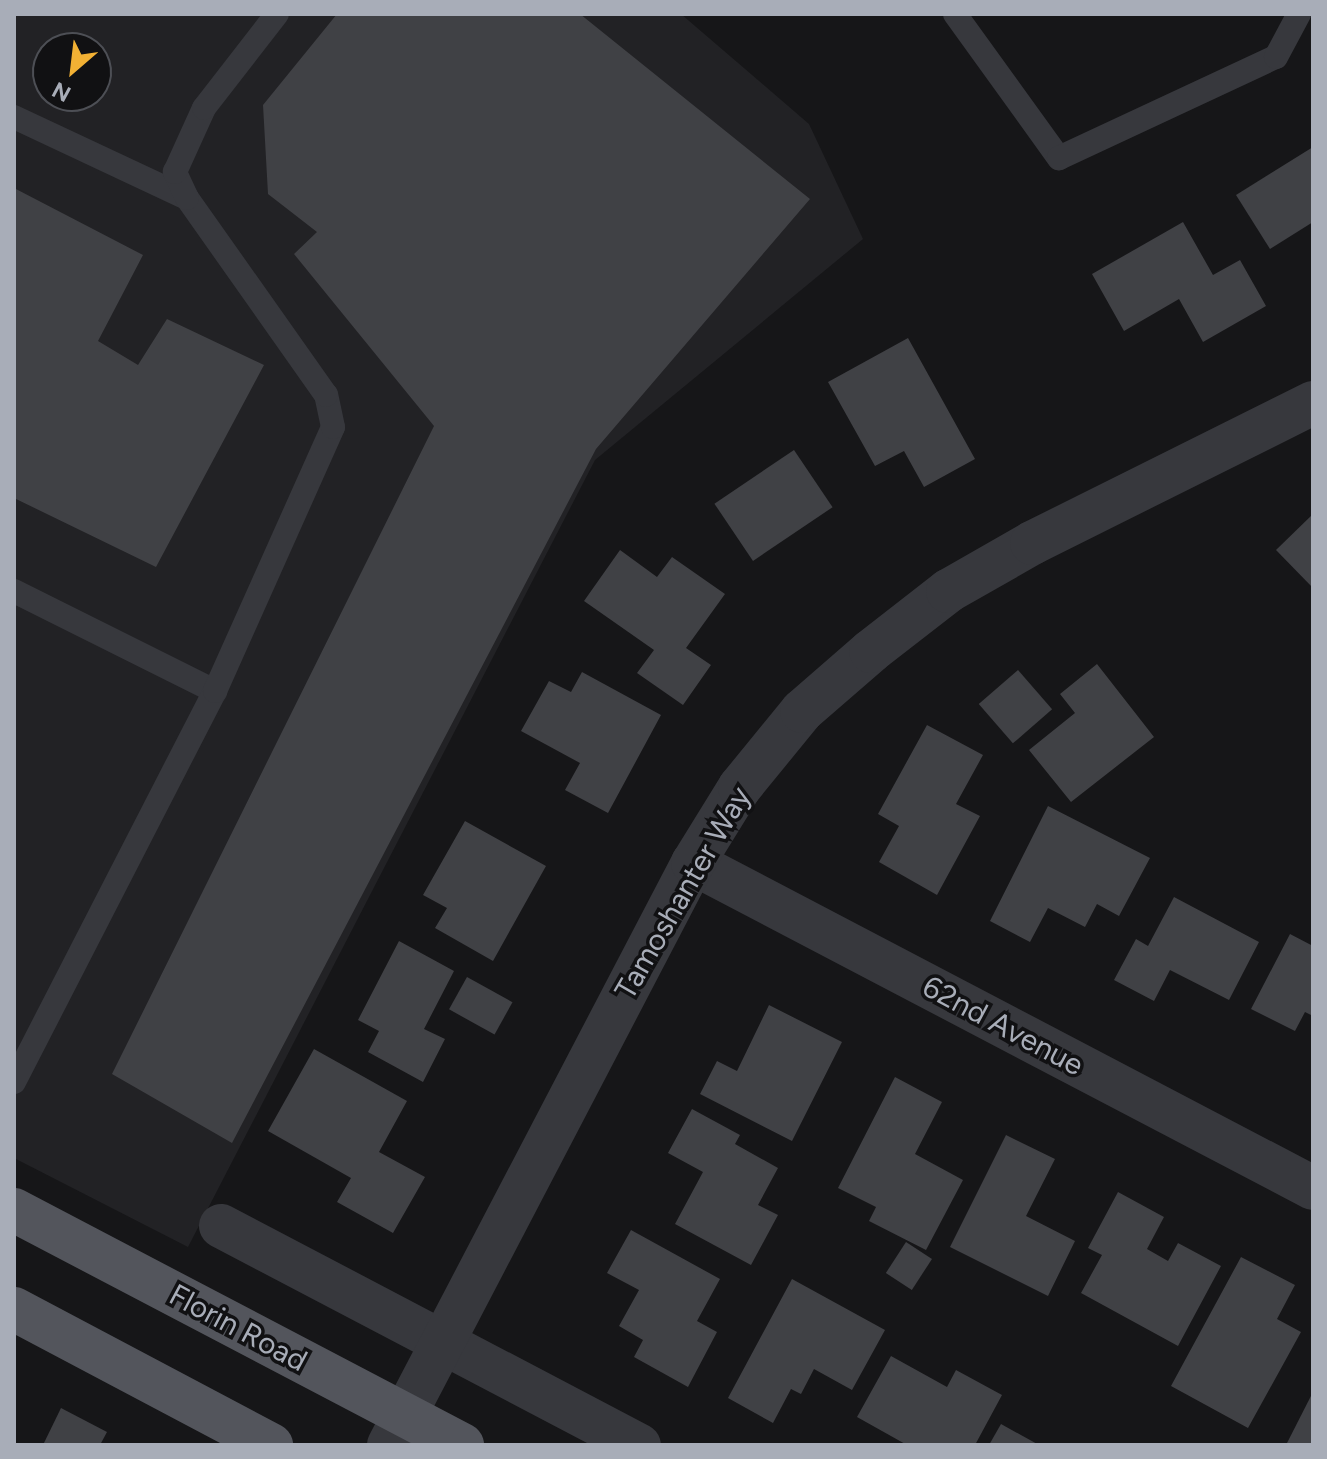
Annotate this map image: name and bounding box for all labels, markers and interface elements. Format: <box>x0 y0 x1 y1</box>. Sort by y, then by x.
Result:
north arrow <box>32 32 112 112</box>
text: N <box>48 76 75 108</box>
street label: Tamoshanter Way <box>608 780 758 1006</box>
street label: 62nd Avenue <box>916 969 1090 1083</box>
street label: Florin Road <box>163 1277 313 1379</box>

